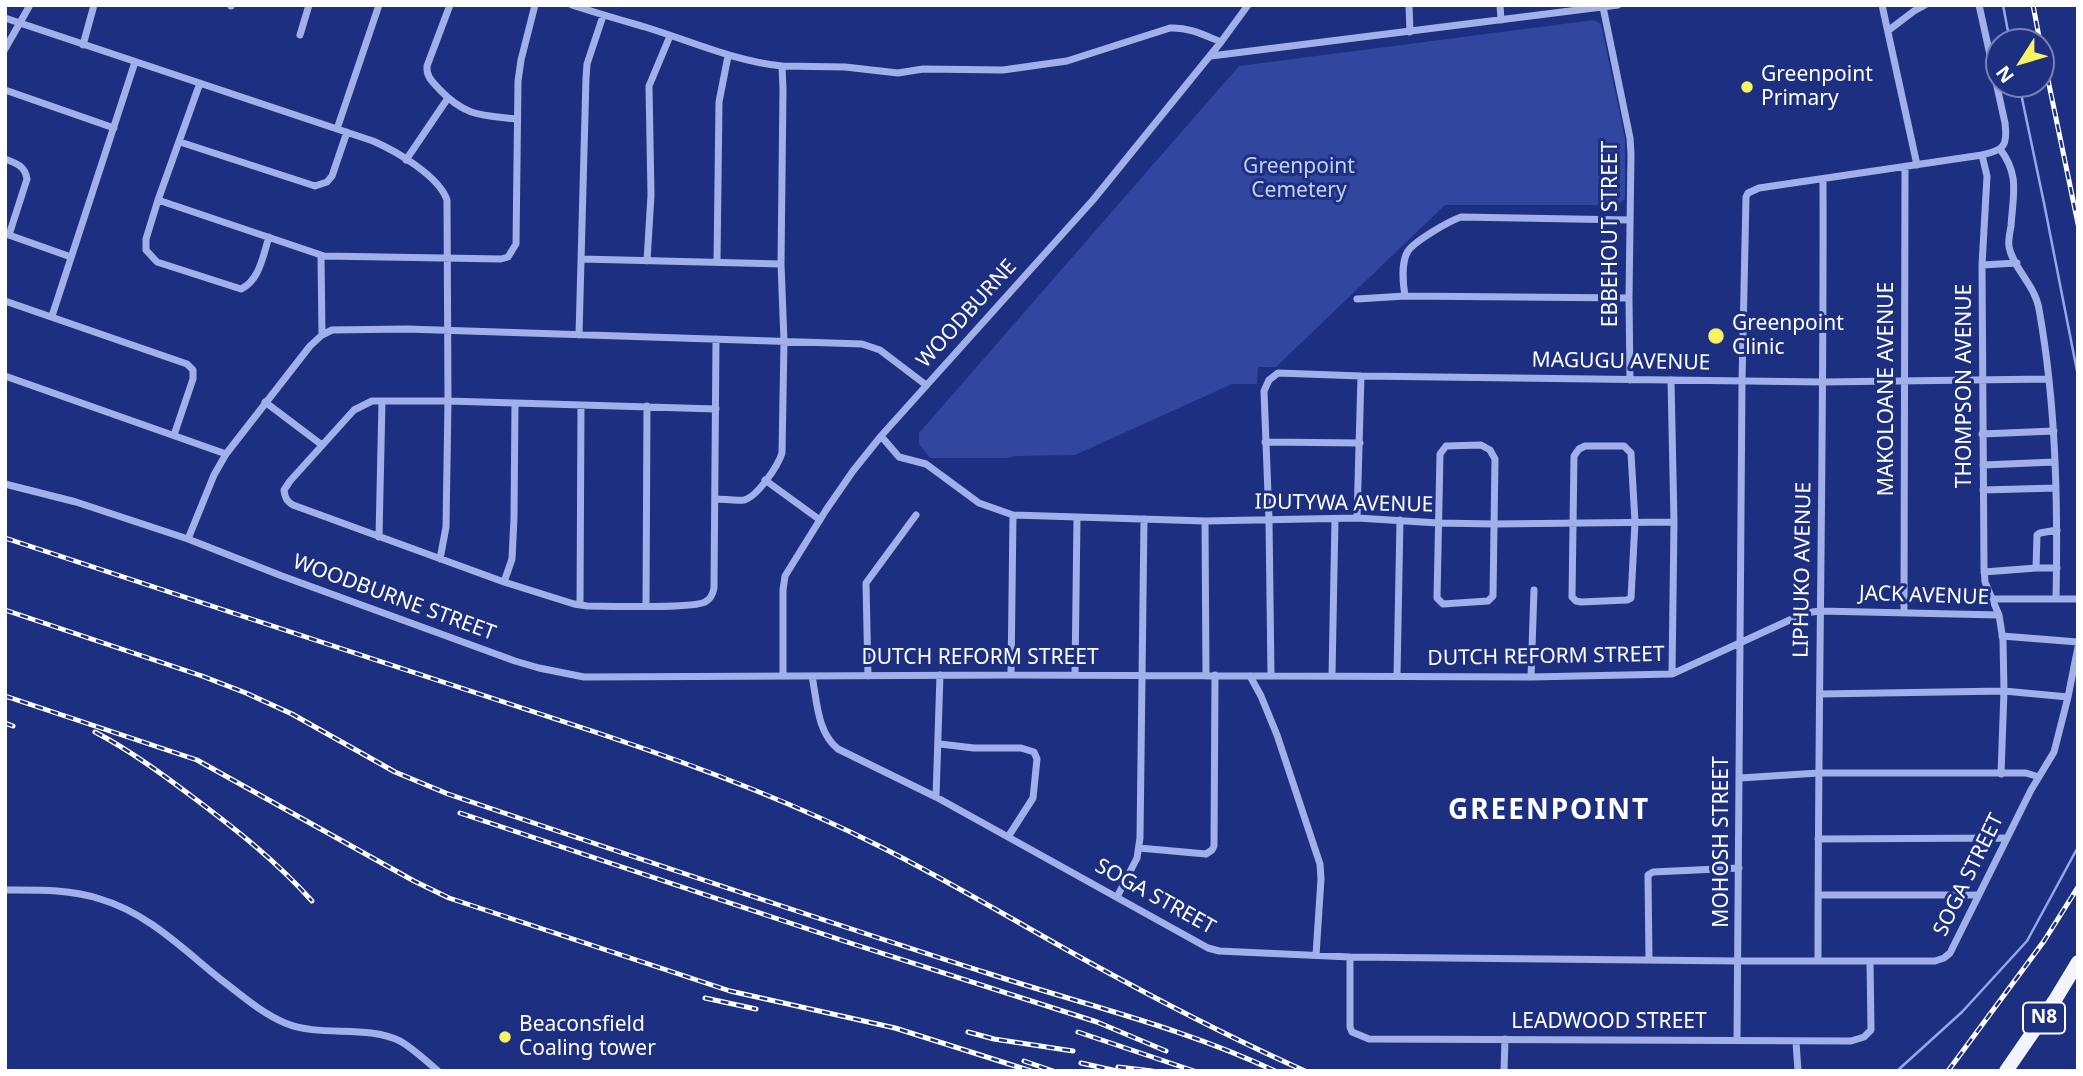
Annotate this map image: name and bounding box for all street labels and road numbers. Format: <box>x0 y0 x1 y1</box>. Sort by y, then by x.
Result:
street label: EBBEHOUT STREET <box>1598 141 1624 327</box>
street label: WOODBURNE <box>912 255 1022 373</box>
street label: MAKOLOANE AVENUE <box>1874 282 1900 496</box>
street label: THOMPSON AVENUE <box>1952 284 1978 488</box>
street label: MAGUGU AVENUE <box>1531 348 1711 376</box>
street label: LIPHUKO AVENUE <box>1789 482 1817 658</box>
street label: IDUTYWA AVENUE <box>1254 490 1434 518</box>
street label: WOODBURNE STREET <box>289 550 499 646</box>
street label: JACK AVENUE <box>1858 581 1990 611</box>
street label: DUTCH REFORM STREET <box>1427 642 1665 672</box>
street label: DUTCH REFORM STREET <box>861 645 1099 671</box>
street label: MOHOSH STREET <box>1709 756 1735 928</box>
street label: SOGA STREET <box>1928 810 2010 940</box>
street label: SOGA STREET <box>1091 854 1219 940</box>
road number: N8 <box>2023 1002 2065 1034</box>
street label: LEADWOOD STREET <box>1511 1009 1707 1035</box>

